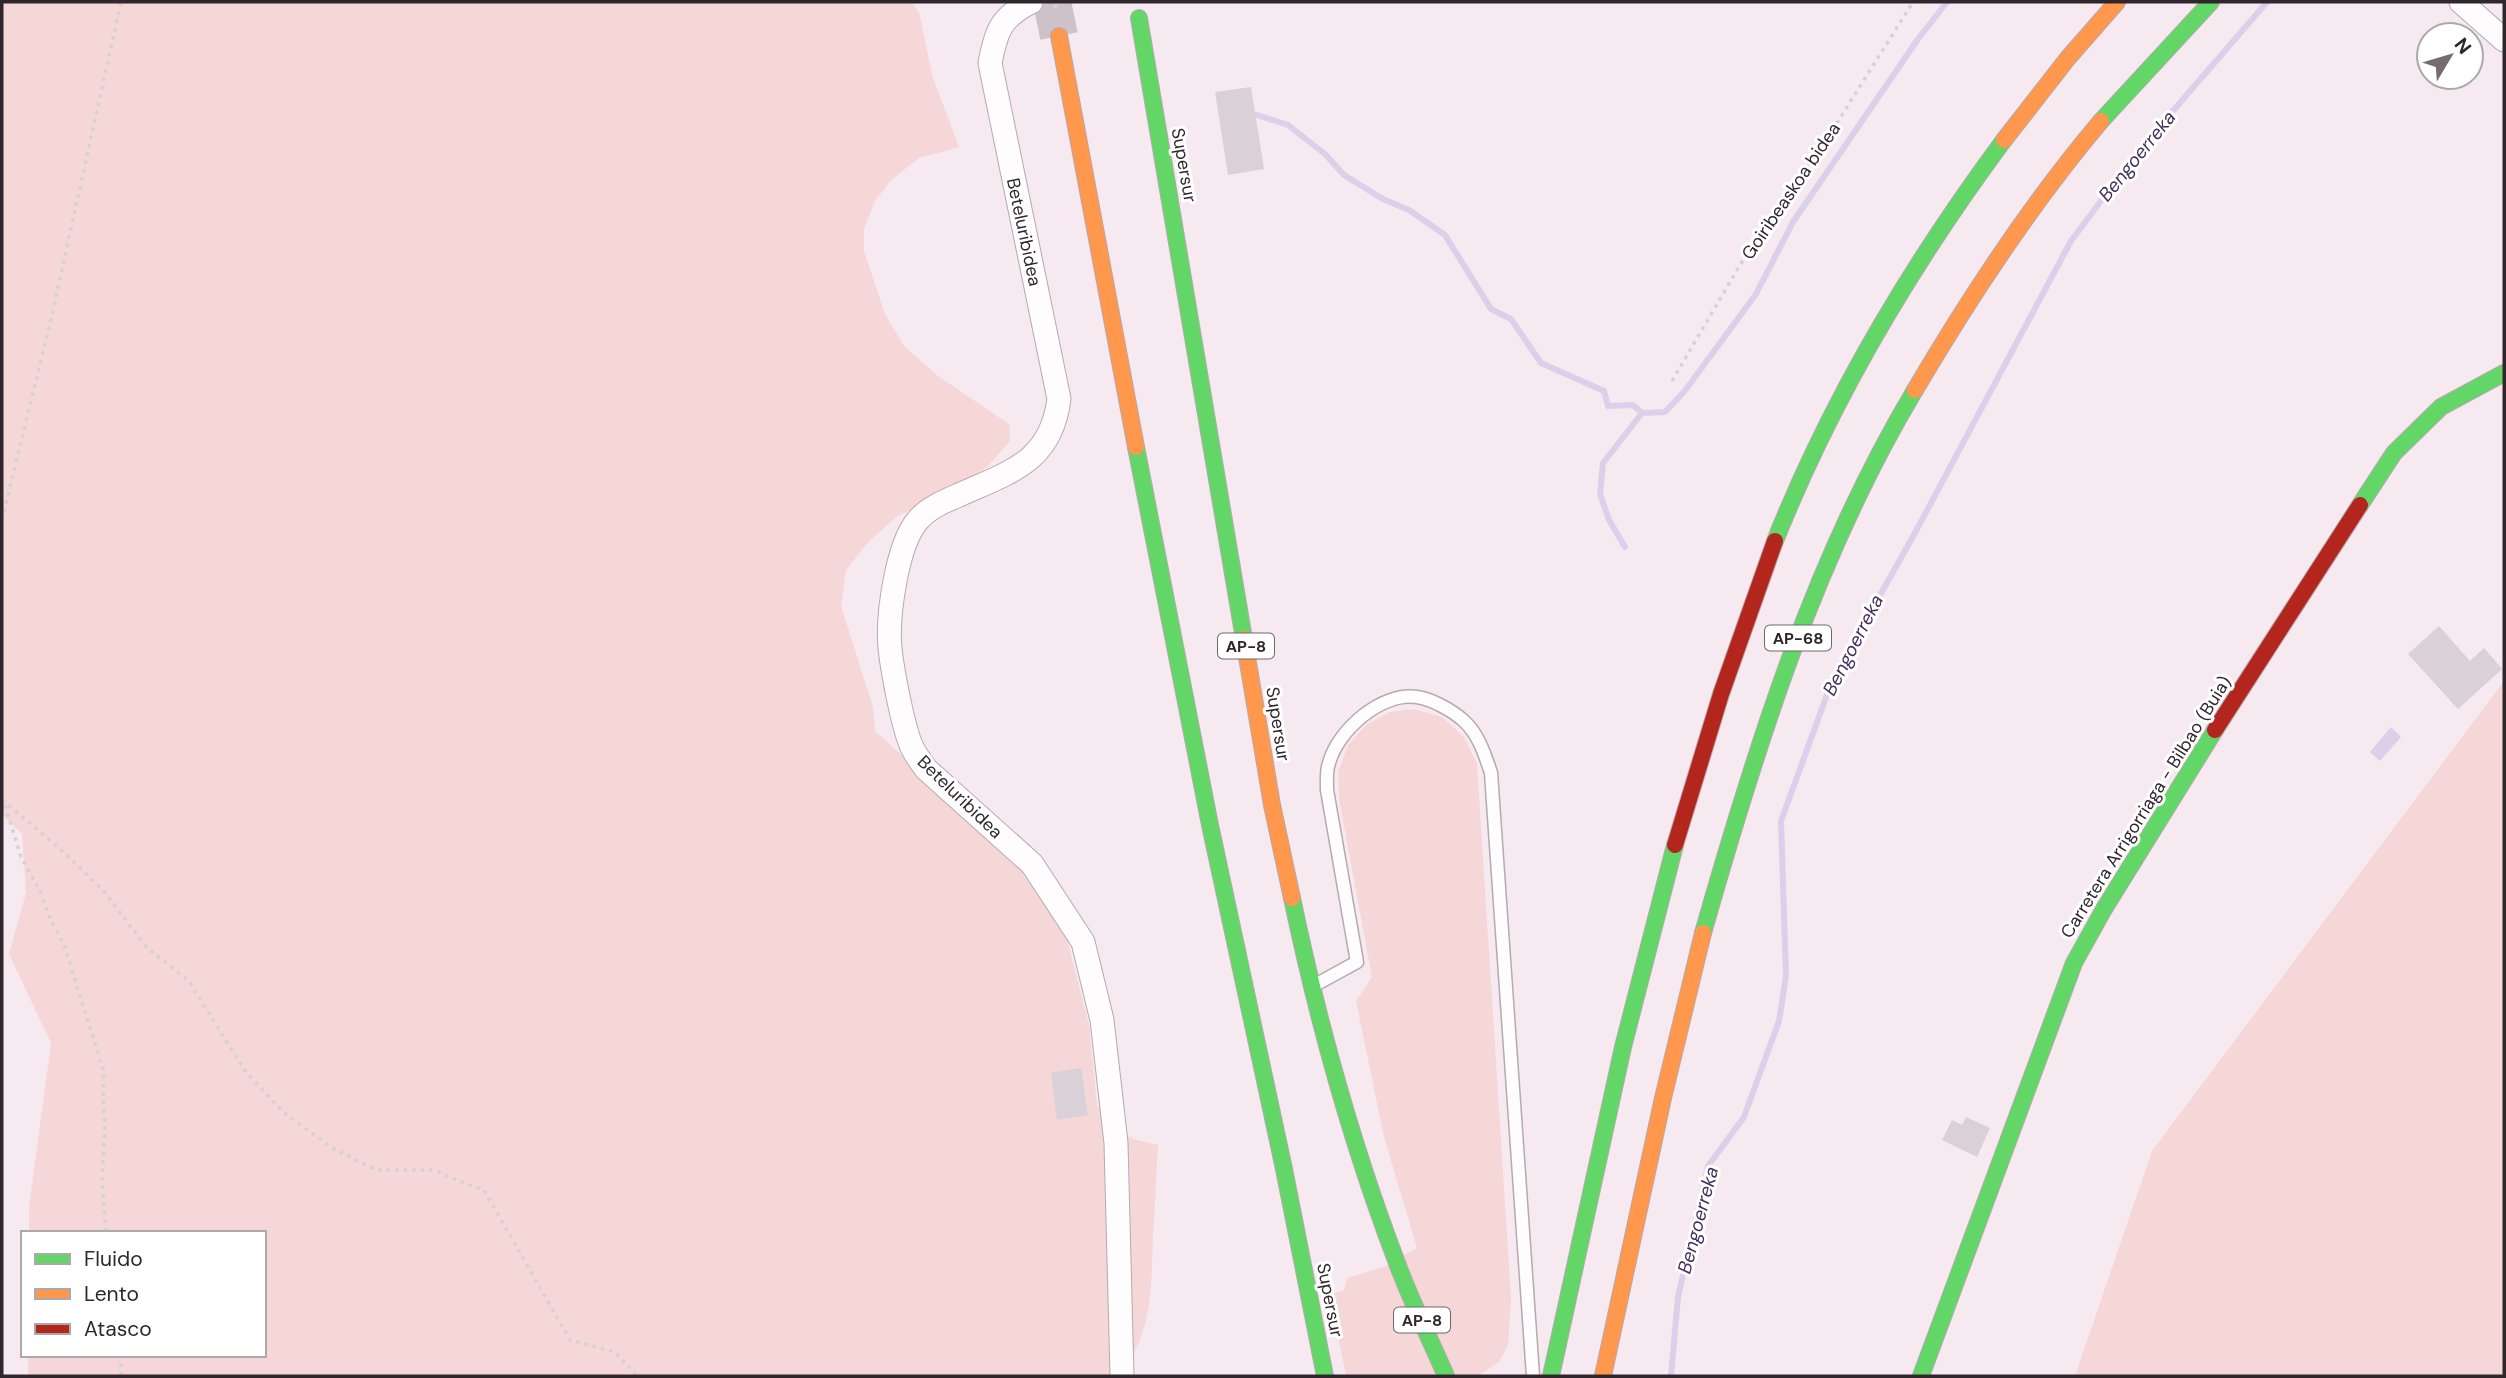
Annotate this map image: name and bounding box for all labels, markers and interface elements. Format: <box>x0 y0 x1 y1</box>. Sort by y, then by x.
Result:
north arrow <box>2415 21 2485 91</box>
text: N <box>2449 33 2477 59</box>
water label: Bengoerreka <box>2093 105 2181 207</box>
street label: Goiribeaskoa bidea <box>1736 118 1846 264</box>
street label: Supersur <box>1166 126 1202 204</box>
street label: Beteluribidea <box>1001 176 1047 288</box>
water label: Bengoerreka <box>1817 590 1889 700</box>
road number: AP-68 <box>1765 625 1831 650</box>
road number: AP-8 <box>1218 634 1274 659</box>
street label: Carretera Arrigorriaga - Bilbao (Buia) <box>2055 671 2237 943</box>
street label: Supersur <box>1260 685 1296 763</box>
street label: Beteluribidea <box>912 750 1008 844</box>
water label: Bengoerreka <box>1672 1164 1724 1276</box>
legend <box>21 1231 266 1357</box>
text: Fluido <box>84 1245 143 1273</box>
street label: Supersur <box>1311 1261 1349 1339</box>
text: Lento <box>84 1280 139 1308</box>
road number: AP-8 <box>1394 1308 1450 1332</box>
text: Atasco <box>84 1315 152 1343</box>

